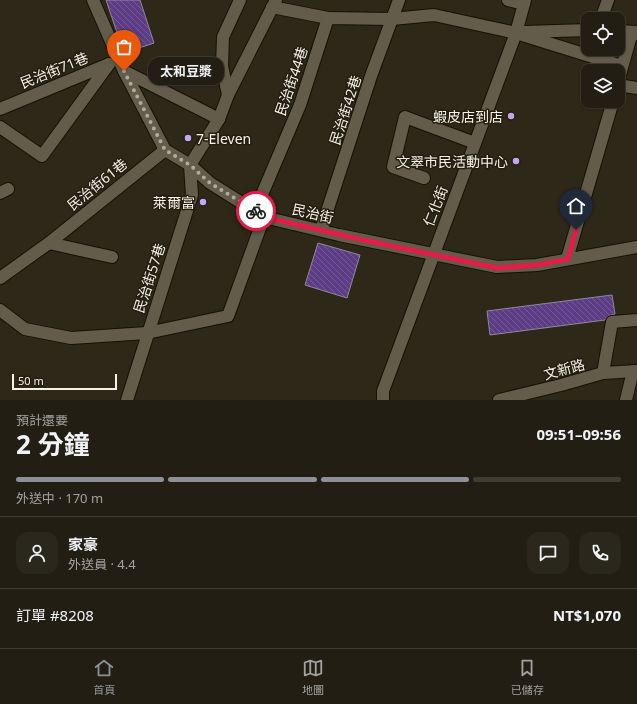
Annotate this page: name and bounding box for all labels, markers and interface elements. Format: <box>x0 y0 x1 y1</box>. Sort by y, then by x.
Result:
map controls <box>581 12 625 108</box>
button: locate <box>581 12 625 56</box>
pin <box>107 30 141 71</box>
icon: bag <box>113 36 135 58</box>
street label: 民治街44巷 <box>270 44 312 118</box>
street label: 民治街71巷 <box>17 48 91 92</box>
callout: 太和豆漿 <box>148 57 224 85</box>
text: 太和豆漿 <box>160 62 212 80</box>
button: layers <box>581 64 625 108</box>
street label: 民治街42巷 <box>325 73 365 147</box>
place label: 蝦皮店到店 <box>433 107 503 126</box>
marker: 蝦皮店到店 <box>506 111 516 121</box>
place label: 7-Eleven <box>196 129 251 148</box>
marker: 7-Eleven <box>183 133 193 143</box>
place label: 文翠市民活動中心 <box>396 152 508 171</box>
street label: 民治街61巷 <box>63 154 131 214</box>
marker: 文翠市民活動中心 <box>511 156 521 166</box>
street label: 仁化街 <box>419 183 451 229</box>
pin <box>559 189 593 230</box>
courier <box>236 191 276 231</box>
place label: 萊爾富 <box>153 193 195 212</box>
icon: home <box>565 195 587 217</box>
marker: 萊爾富 <box>198 197 208 207</box>
street label: 民治街 <box>290 199 336 227</box>
icon: bike <box>245 200 267 222</box>
street label: 民治街57巷 <box>129 241 169 315</box>
street label: 文新路 <box>541 354 587 384</box>
scale bar <box>12 372 117 391</box>
text: 50 m <box>18 373 44 388</box>
text: 預計還要 <box>16 411 68 429</box>
text: 09:51–09:56 <box>536 424 621 444</box>
text: 2 分鐘 <box>16 426 90 462</box>
text: 外送中 · 170 m <box>16 489 103 507</box>
button: person <box>16 532 58 574</box>
button: chat <box>527 532 569 574</box>
button: phone <box>579 532 621 574</box>
text: 家豪 <box>68 534 98 554</box>
text: 外送員 · 4.4 <box>68 555 136 573</box>
text: 訂單 #8208 <box>16 605 94 625</box>
text: NT$1,070 <box>553 605 621 625</box>
tab: 首頁 <box>93 657 115 697</box>
tab: 地圖 <box>302 657 324 697</box>
tab: 已儲存 <box>511 657 544 697</box>

